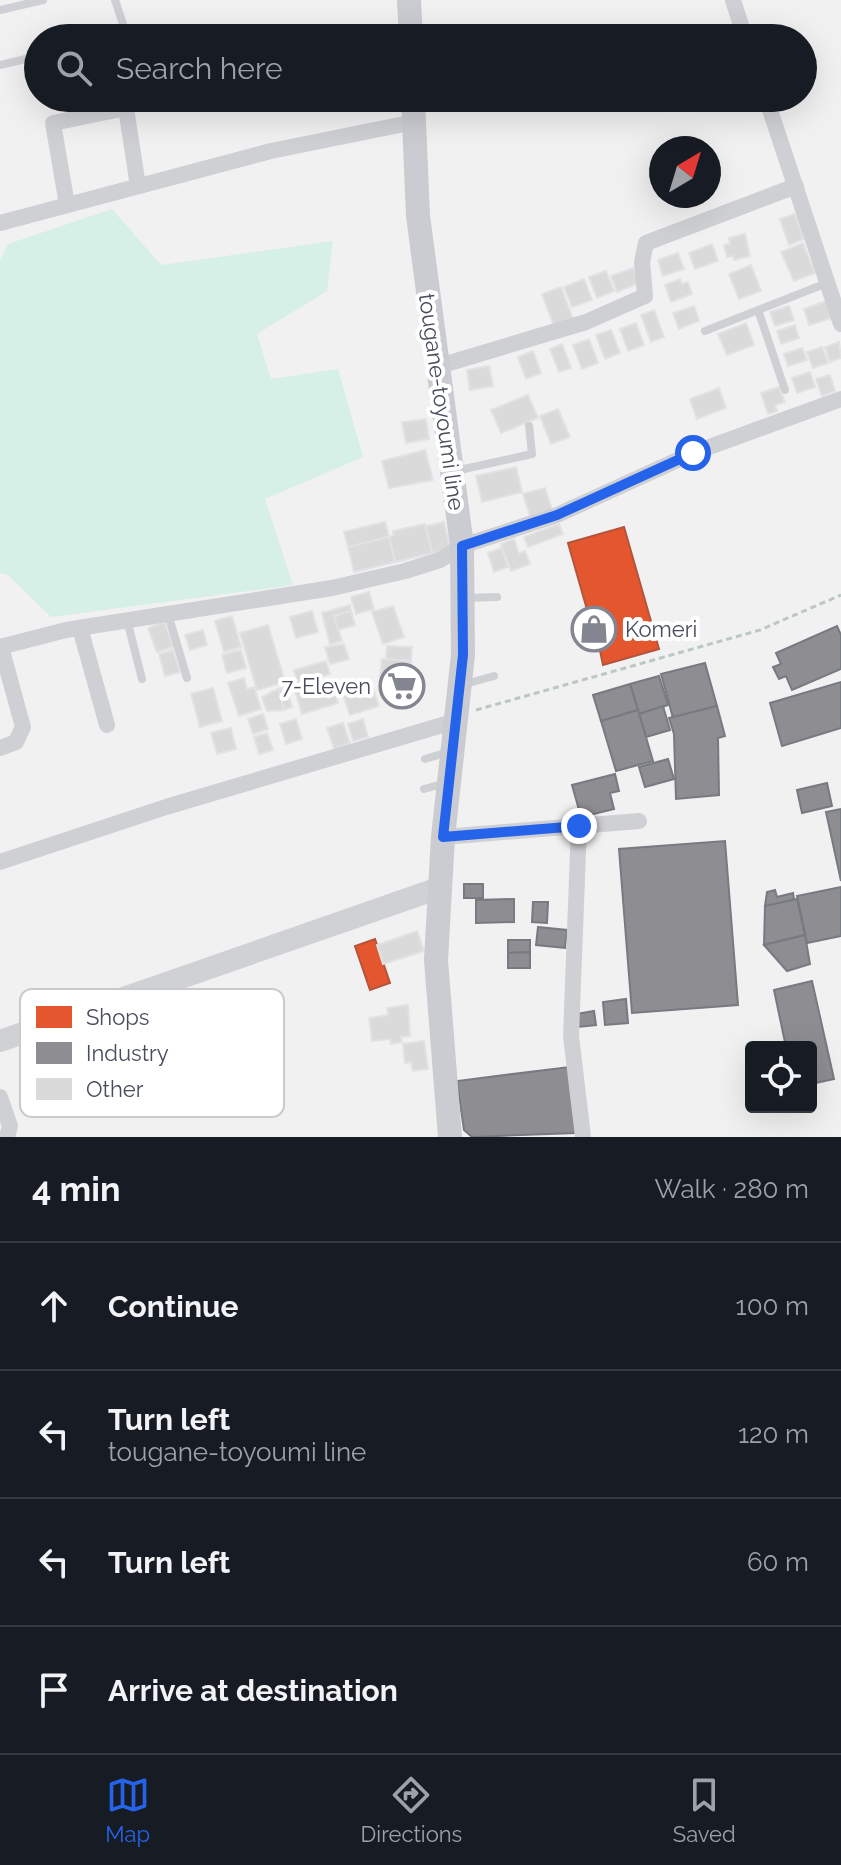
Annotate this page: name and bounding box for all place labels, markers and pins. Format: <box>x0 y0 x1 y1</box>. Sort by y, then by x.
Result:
shop icon: Komeri <box>570 605 618 653</box>
place label: Komeri <box>625 616 697 642</box>
supermarket icon: 7-Eleven <box>378 662 426 710</box>
place label: 7-Eleven <box>282 673 371 699</box>

